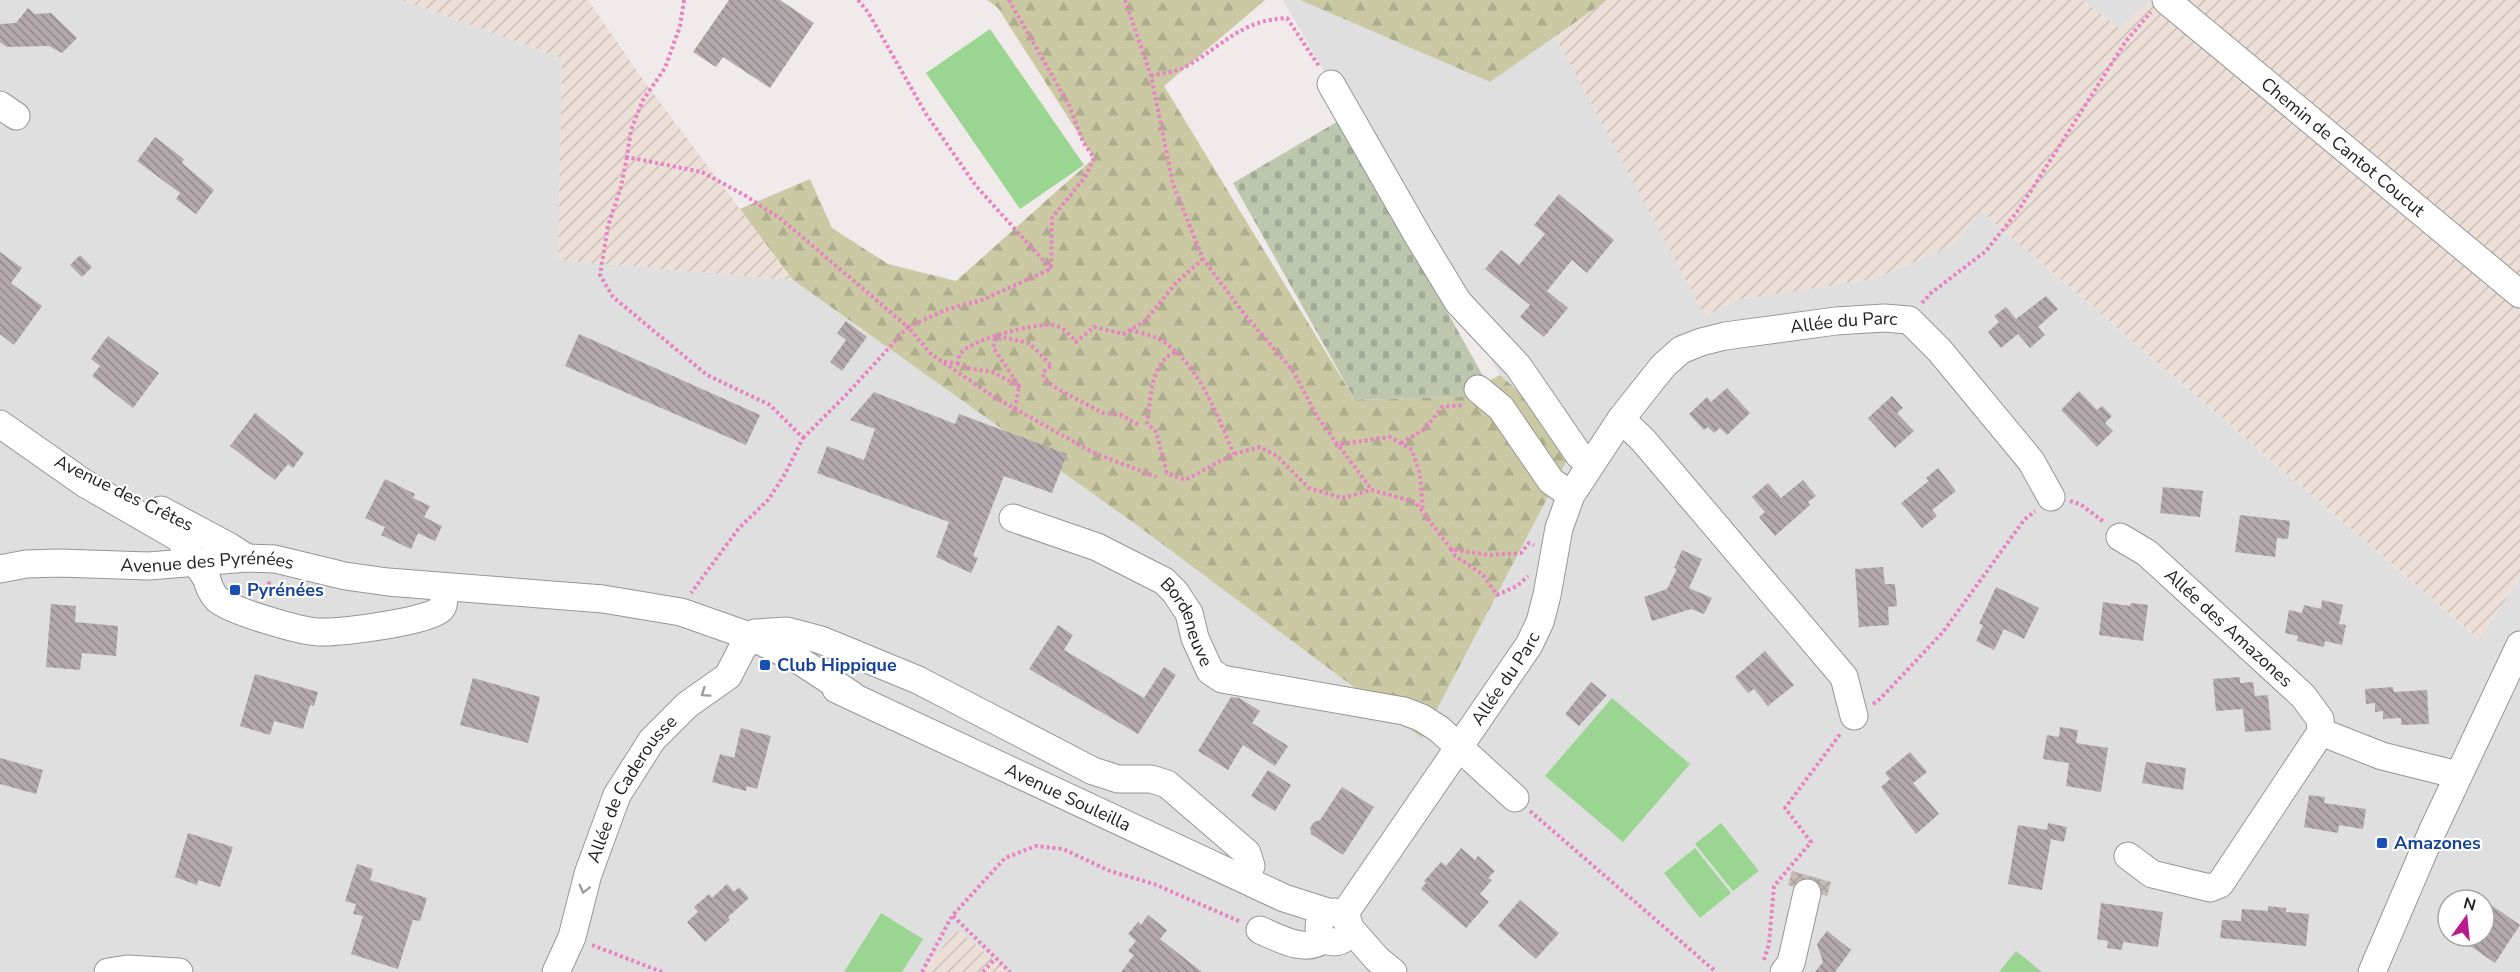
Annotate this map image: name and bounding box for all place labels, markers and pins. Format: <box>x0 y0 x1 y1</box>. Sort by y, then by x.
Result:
place label: Pyrénées <box>247 578 324 602</box>
marker: Pyrénées <box>228 583 242 597</box>
place label: Club Hippique <box>777 653 897 677</box>
marker: Club Hippique <box>758 658 772 672</box>
place label: Amazones <box>2394 831 2481 855</box>
marker: Amazones <box>2375 836 2389 850</box>

